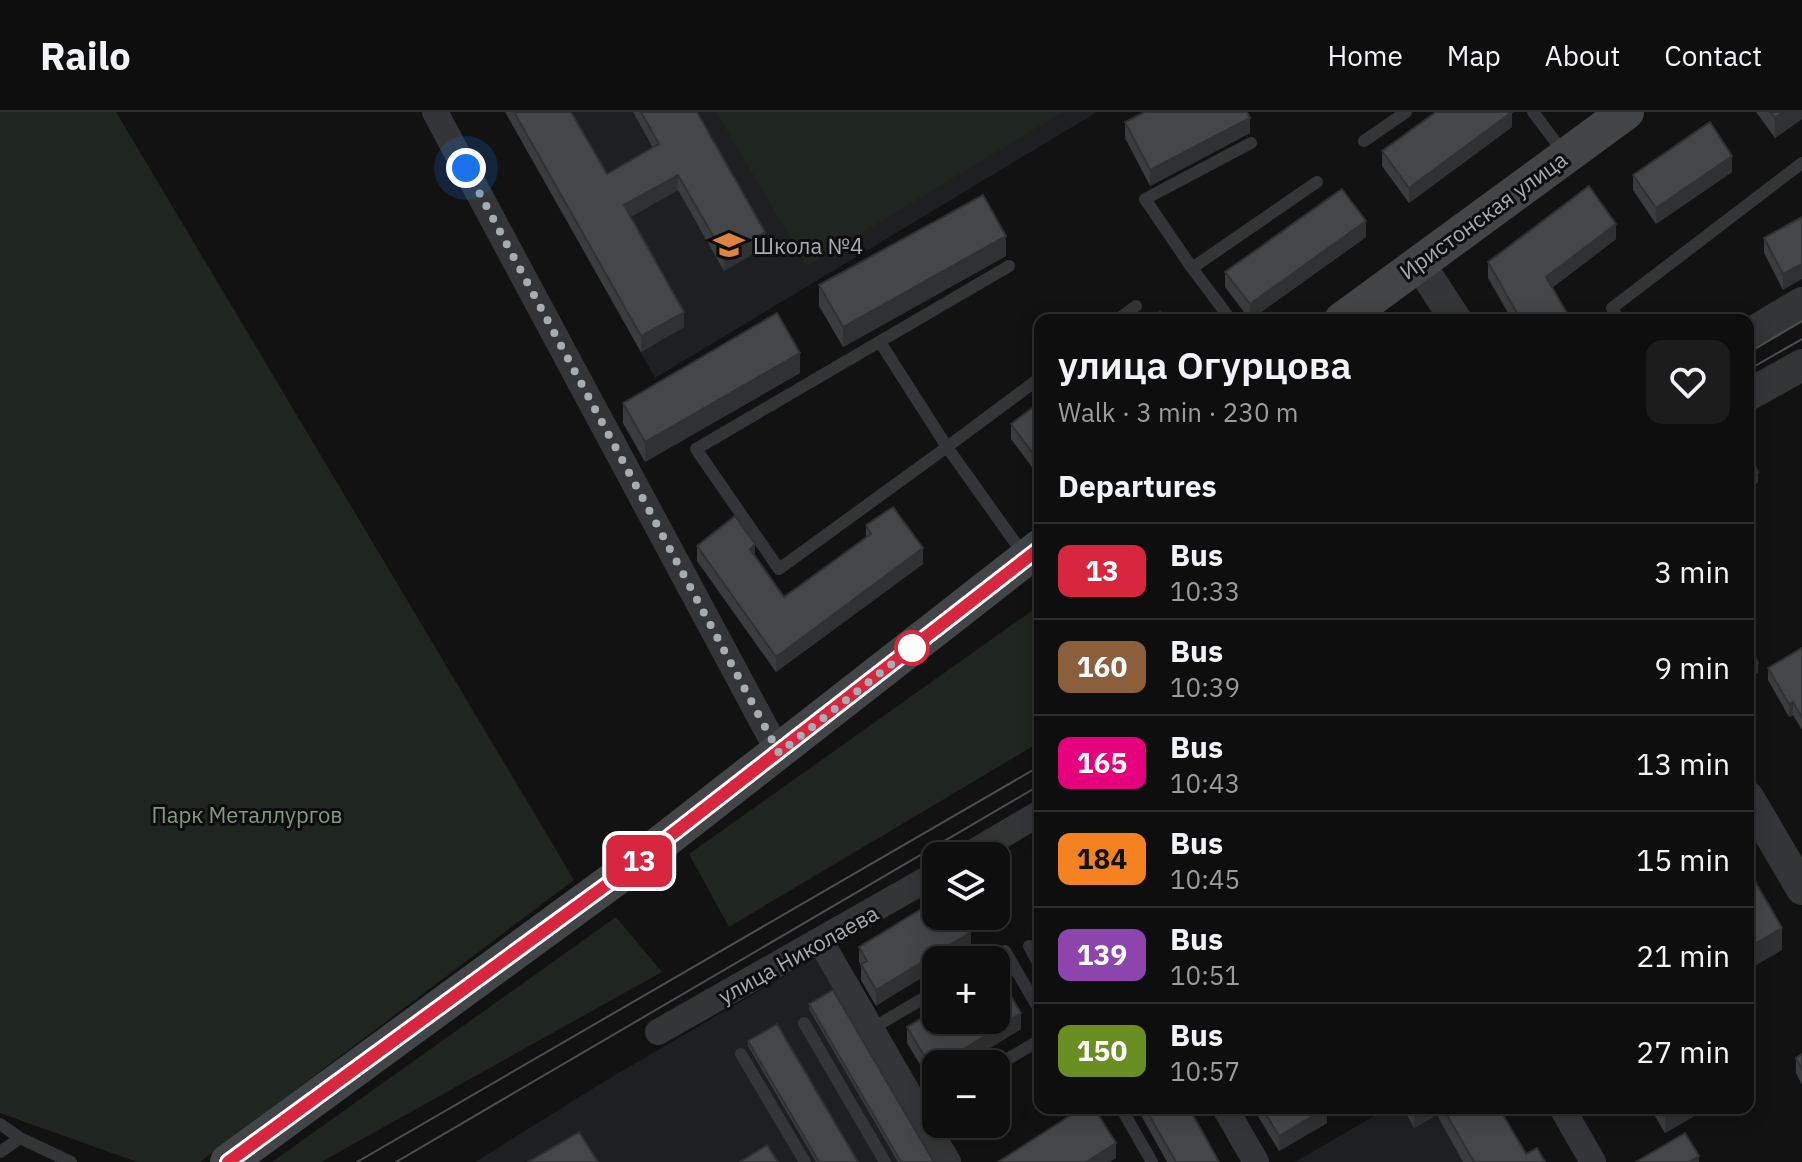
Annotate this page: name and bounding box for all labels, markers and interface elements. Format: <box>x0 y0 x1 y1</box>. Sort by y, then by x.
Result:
text: Railo <box>40 31 131 80</box>
text: Home <box>1327 37 1403 74</box>
text: Map <box>1447 37 1501 74</box>
text: About <box>1545 37 1620 74</box>
text: Contact <box>1664 37 1762 74</box>
street label: Иристонская улица <box>1393 144 1573 286</box>
your location <box>446 148 486 188</box>
school or university icon: Школа №4 <box>712 228 746 262</box>
place label: Школа №4 <box>753 231 863 260</box>
text: улица Огурцова <box>1058 340 1352 389</box>
button: heart <box>1646 340 1730 424</box>
text: Walk · 3 min · 230 m <box>1058 395 1298 429</box>
text: Departures <box>1058 466 1217 505</box>
text: Bus <box>1170 535 1223 574</box>
text: 13 <box>1085 552 1119 589</box>
text: 3 min <box>1654 552 1730 591</box>
text: 10:33 <box>1170 574 1240 608</box>
unlabelled marker <box>895 631 929 665</box>
text: Bus <box>1170 631 1223 670</box>
text: 160 <box>1077 648 1127 685</box>
text: 9 min <box>1654 648 1730 687</box>
text: 10:39 <box>1170 670 1240 704</box>
text: Bus <box>1170 727 1223 766</box>
text: 165 <box>1077 744 1127 781</box>
text: 13 min <box>1636 744 1730 783</box>
text: 10:43 <box>1170 766 1240 800</box>
park label: Парк Металлургов <box>151 800 343 829</box>
text: Bus <box>1170 823 1223 862</box>
line badge: 13 <box>603 835 675 887</box>
text: 184 <box>1077 840 1127 877</box>
text: 15 min <box>1636 840 1730 879</box>
text: 13 <box>622 842 656 879</box>
map controls <box>922 842 1010 1138</box>
button: layers <box>922 842 1010 930</box>
text: 10:45 <box>1170 862 1240 896</box>
street label: улица Николаева <box>713 898 883 1010</box>
text: Bus <box>1170 919 1223 958</box>
text: 139 <box>1077 936 1127 973</box>
text: 21 min <box>1636 936 1730 975</box>
button: + <box>922 946 1010 1034</box>
text: 10:51 <box>1170 958 1240 992</box>
text: Bus <box>1170 1015 1223 1054</box>
text: 150 <box>1077 1032 1127 1069</box>
text: 27 min <box>1636 1032 1730 1071</box>
button: − <box>922 1050 1010 1138</box>
text: 10:57 <box>1170 1054 1240 1088</box>

